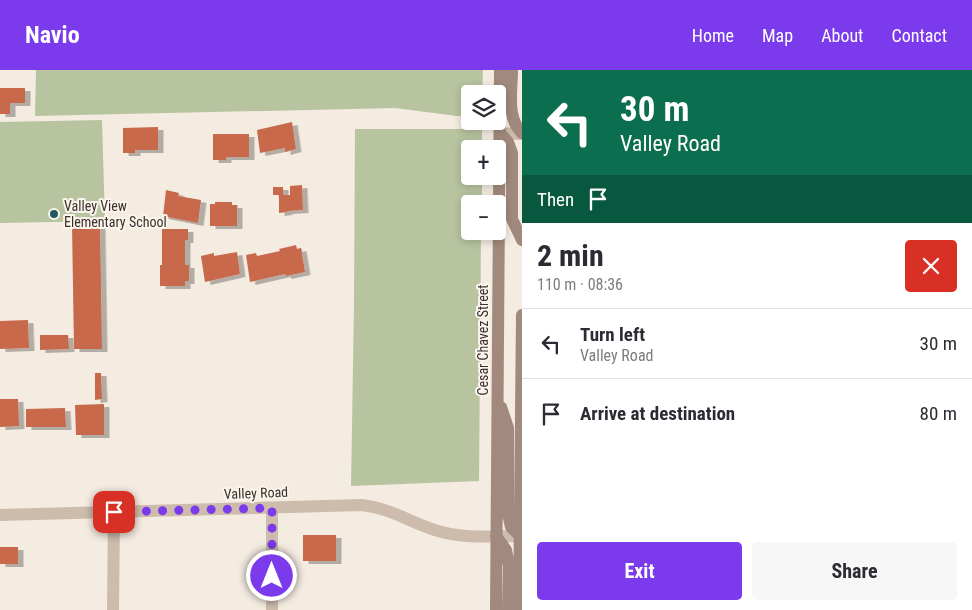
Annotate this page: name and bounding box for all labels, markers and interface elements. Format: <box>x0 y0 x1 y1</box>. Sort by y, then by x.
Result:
text: Navio <box>25 21 80 49</box>
text: Home <box>692 25 734 46</box>
text: Map <box>762 25 793 46</box>
text: About <box>821 25 863 46</box>
text: Contact <box>891 25 947 46</box>
map controls <box>461 85 506 240</box>
button: layers <box>461 85 506 130</box>
text: 30 m <box>620 89 689 130</box>
icon: left <box>537 90 602 155</box>
text: Valley Road <box>620 131 721 156</box>
button: + <box>461 140 506 185</box>
icon: arrive <box>584 185 612 213</box>
text: Then <box>537 188 574 211</box>
button: − <box>461 195 506 240</box>
place label: Valley View Elementary School <box>64 198 167 230</box>
marker: Valley View Elementary School <box>48 208 60 220</box>
text: 2 min <box>537 238 604 273</box>
button: close <box>905 240 957 292</box>
text: 110 m · 08:36 <box>537 275 623 294</box>
street label: Cesar Chavez Street <box>475 285 491 396</box>
text: Turn left <box>580 323 645 346</box>
icon: left <box>537 330 565 358</box>
text: 30 m <box>920 332 957 355</box>
text: Valley Road <box>580 346 653 365</box>
icon: arrive <box>537 400 565 428</box>
text: Arrive at destination <box>580 402 735 425</box>
text: 80 m <box>920 402 957 425</box>
street label: Valley Road <box>224 484 288 502</box>
pin <box>93 491 135 533</box>
icon: arrive <box>100 498 128 526</box>
button: Exit <box>537 542 742 600</box>
button: Share <box>752 542 957 600</box>
position arrow <box>245 549 297 601</box>

